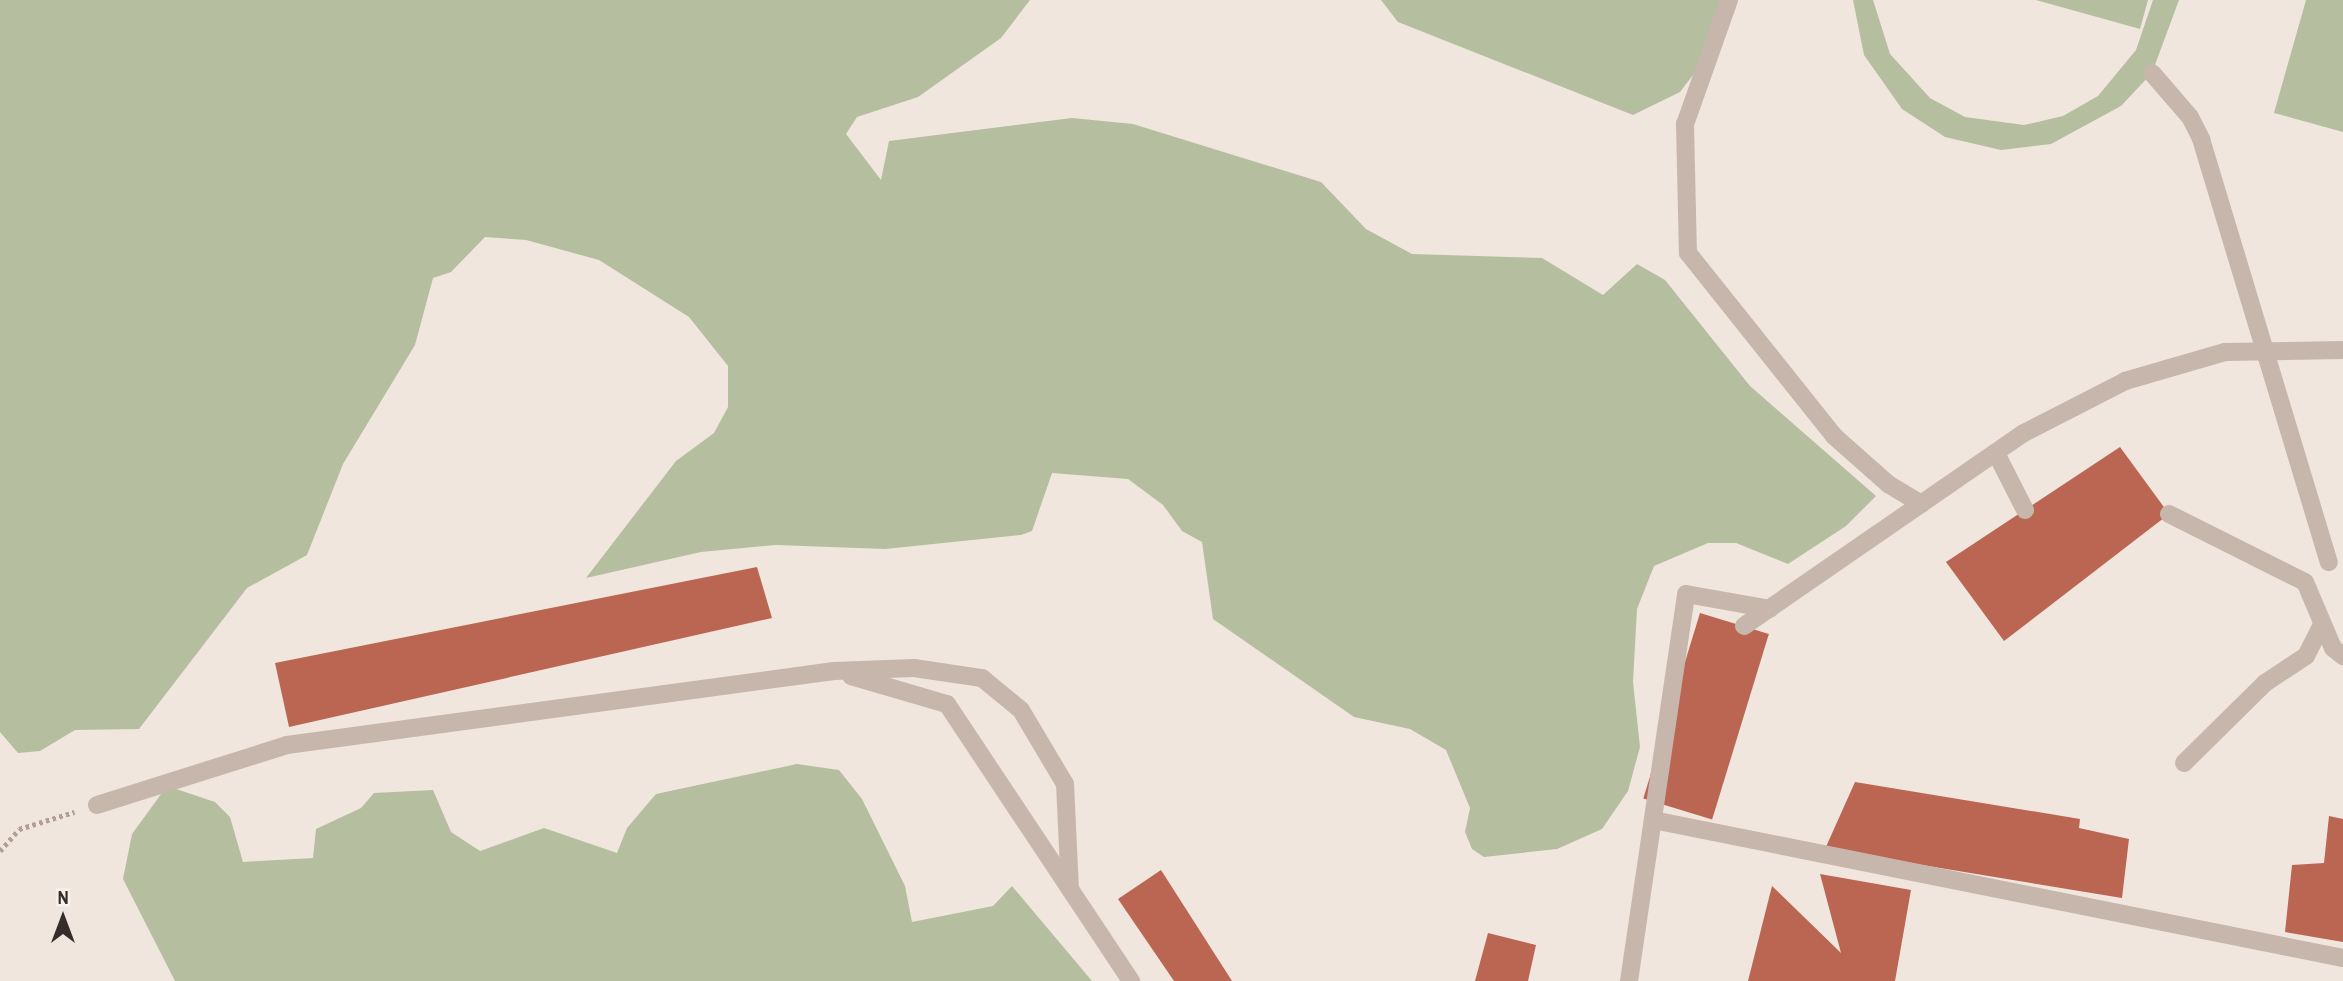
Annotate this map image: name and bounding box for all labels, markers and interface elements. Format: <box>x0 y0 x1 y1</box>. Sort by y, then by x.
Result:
north arrow <box>28 883 98 953</box>
text: N <box>57 884 69 910</box>

